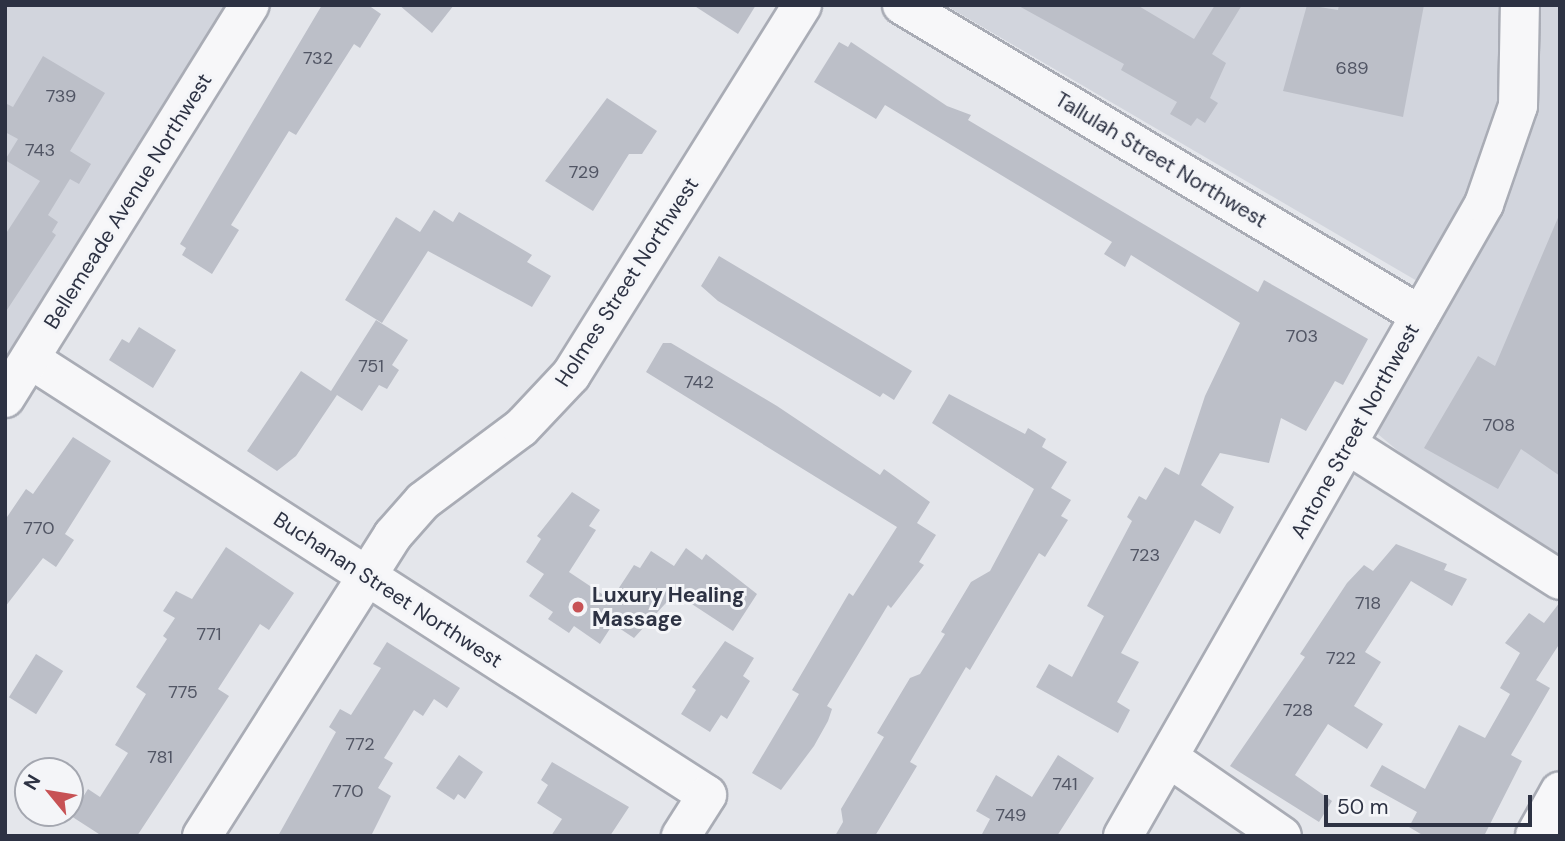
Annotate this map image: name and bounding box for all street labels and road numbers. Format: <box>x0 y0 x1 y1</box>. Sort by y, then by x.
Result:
street label: Bellemeade Avenue Northwest <box>39 69 217 333</box>
street label: Tallulah Street Northwest <box>1050 87 1272 233</box>
street label: Holmes Street Northwest <box>550 173 704 391</box>
street label: Antone Street Northwest <box>1285 319 1425 543</box>
street label: Buchanan Street Northwest <box>269 507 507 673</box>

